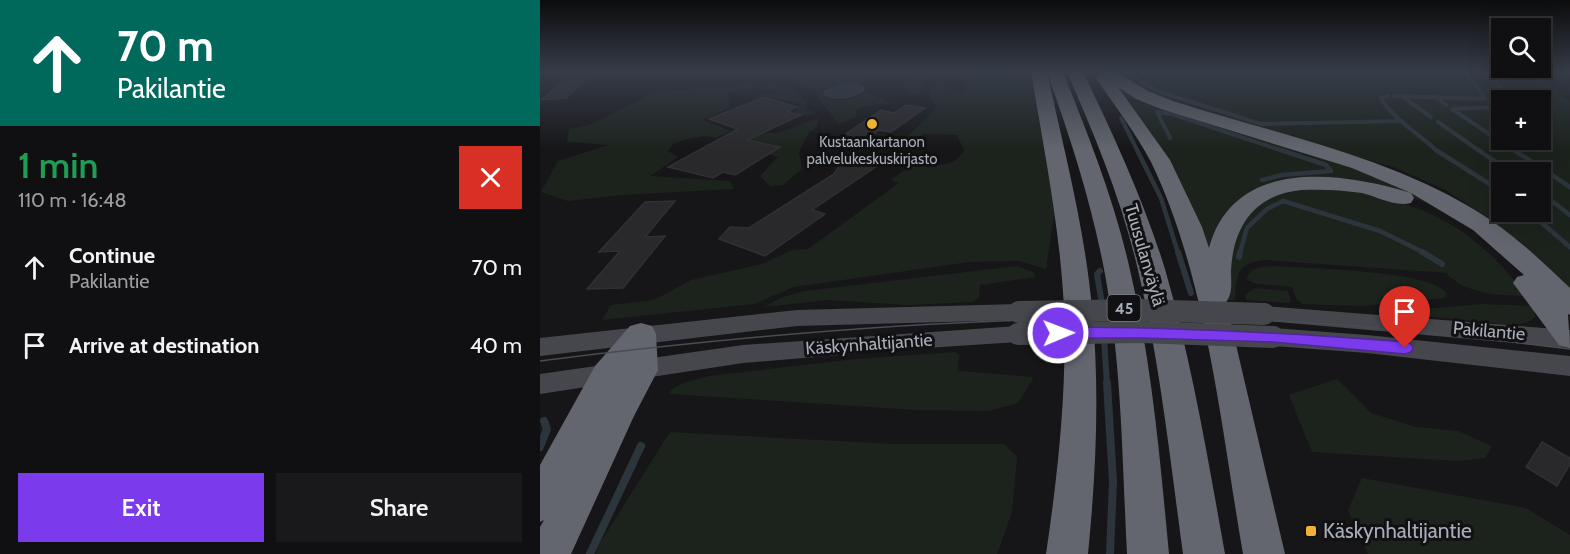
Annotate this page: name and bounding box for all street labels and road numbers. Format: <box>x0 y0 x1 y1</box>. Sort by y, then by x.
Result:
street label: Tuusulanväylä <box>1120 201 1170 309</box>
road number: 45 <box>1108 295 1140 321</box>
street label: Pakilantie <box>1452 317 1526 345</box>
street label: Käskynhaltijantie <box>805 329 933 359</box>

